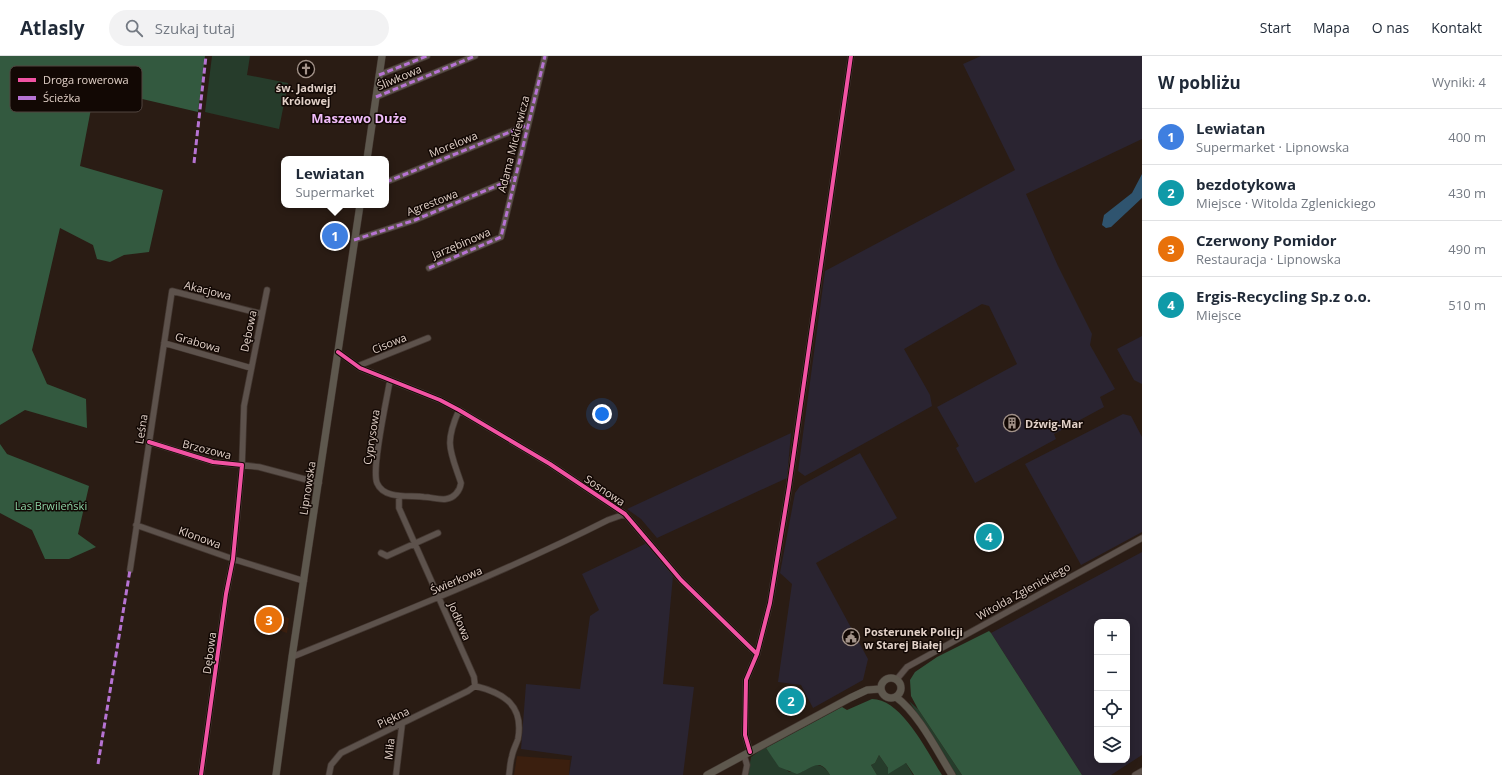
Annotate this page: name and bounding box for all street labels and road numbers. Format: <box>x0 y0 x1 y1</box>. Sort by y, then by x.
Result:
street label: Śliwkowa <box>374 61 424 93</box>
street label: Adama Mickiewicza <box>494 94 532 194</box>
street label: Morelowa <box>426 127 480 161</box>
street label: Agrestowa <box>404 185 460 219</box>
street label: Jarzębinowa <box>428 224 493 262</box>
street label: Akacjowa <box>183 277 233 303</box>
street label: Dębowa <box>236 309 260 353</box>
street label: Grabowa <box>174 328 222 356</box>
street label: Cisowa <box>369 329 409 357</box>
street label: Cyprysowa <box>359 408 383 466</box>
street label: Leśna <box>131 413 151 445</box>
street label: Brzozowa <box>181 436 233 462</box>
street label: Lipnowska <box>295 460 319 516</box>
street label: Sosnowa <box>582 471 628 509</box>
street label: Klonowa <box>177 522 223 552</box>
street label: Witolda Zglenickiego <box>973 559 1073 623</box>
street label: Świerkowa <box>428 562 484 598</box>
street label: Jodłowa <box>445 599 475 642</box>
street label: Dębowa <box>199 631 219 675</box>
street label: Piękna <box>374 703 412 731</box>
street label: Miła <box>380 737 398 761</box>

